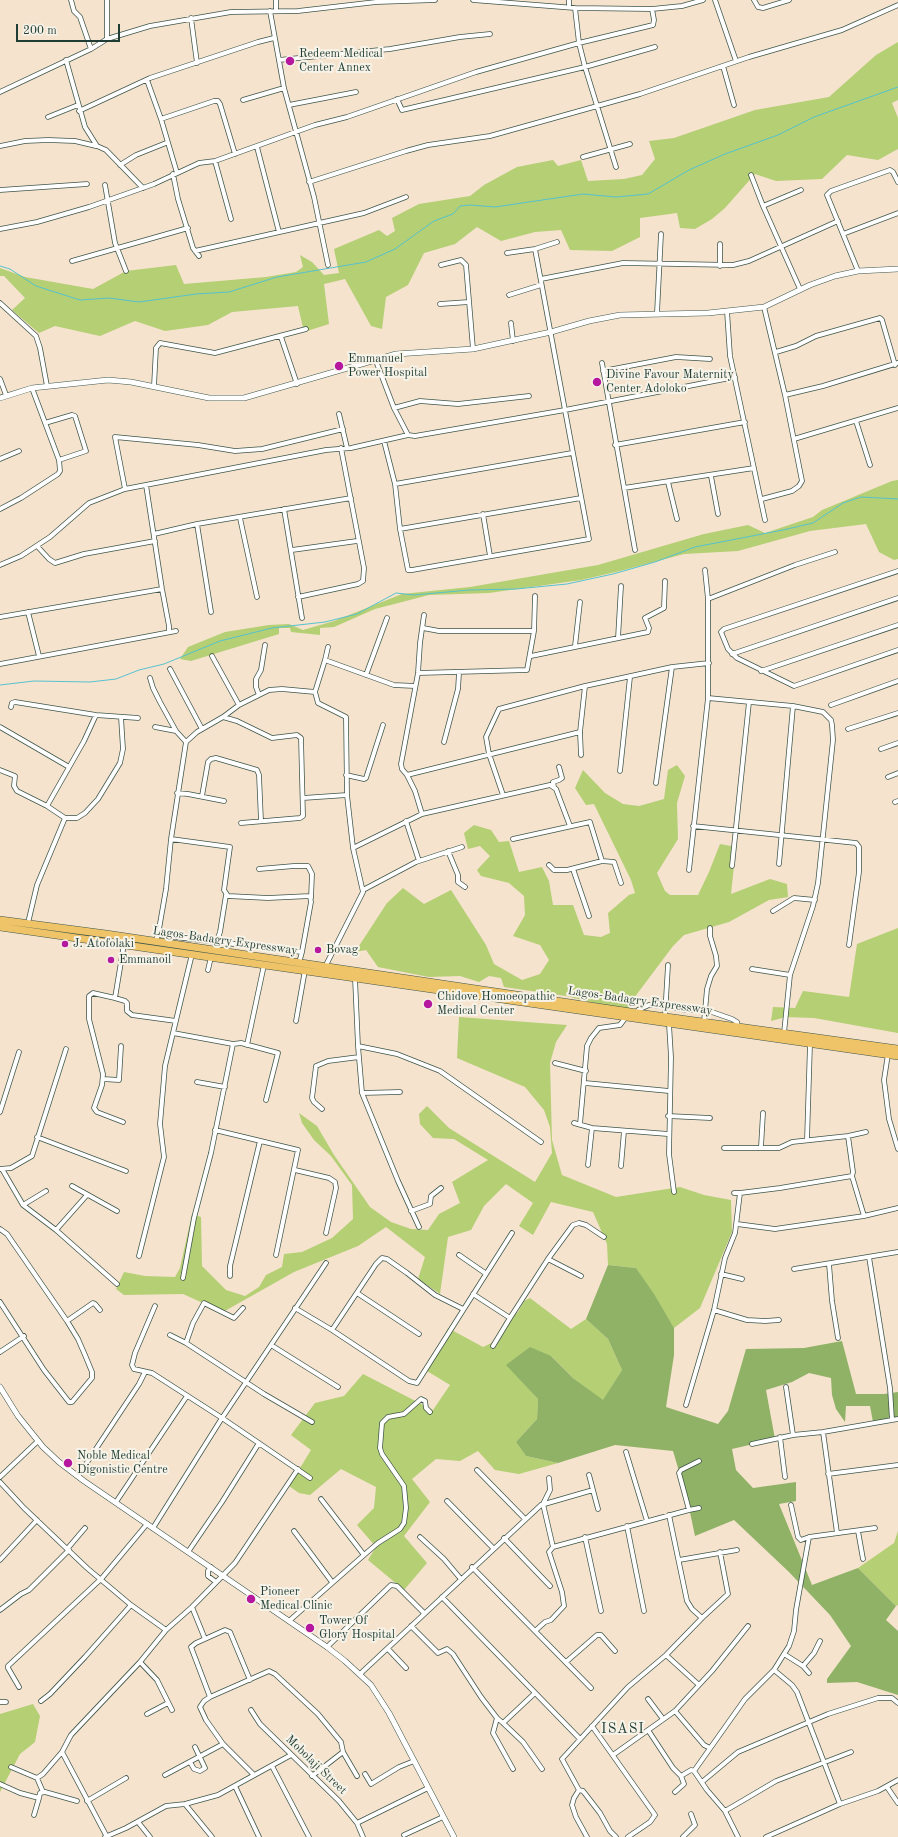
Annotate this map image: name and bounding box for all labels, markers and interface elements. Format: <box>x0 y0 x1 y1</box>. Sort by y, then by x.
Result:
scale bar <box>18 16 122 42</box>
text: 200 m <box>23 25 57 37</box>
place label: Redeem Medical Center Annex <box>299 47 383 75</box>
marker: Redeem Medical Center Annex <box>284 55 296 67</box>
place label: Emmanuel Power Hospital <box>348 352 427 380</box>
marker: Emmanuel Power Hospital <box>333 360 345 372</box>
place label: Divine Favour Maternity Center Adoloko <box>606 368 734 396</box>
marker: Divine Favour Maternity Center Adoloko <box>591 376 603 388</box>
street label: Lagos-Badagry Expressway <box>152 924 298 958</box>
place label: J. Atofolaki <box>73 937 134 951</box>
marker: J. Atofolaki <box>60 939 70 949</box>
place label: Bovag <box>326 943 358 957</box>
marker: Bovag <box>313 945 323 955</box>
place label: Emmanoil <box>119 953 171 967</box>
marker: Emmanoil <box>106 955 116 965</box>
street label: Lagos-Badagry Expressway <box>567 984 713 1018</box>
place label: Chidove Homoeopathic Medical Center <box>437 990 555 1018</box>
marker: Chidove Homoeopathic Medical Center <box>422 998 434 1010</box>
place label: Noble Medical Digonistic Centre <box>77 1449 168 1477</box>
marker: Noble Medical Digonistic Centre <box>62 1457 74 1469</box>
place label: Pioneer Medical Clinic <box>260 1585 332 1613</box>
marker: Pioneer Medical Clinic <box>245 1593 257 1605</box>
place label: Tower Of Glory Hospital <box>319 1614 395 1642</box>
marker: Tower Of Glory Hospital <box>304 1622 316 1634</box>
district label: ISASI <box>601 1721 645 1737</box>
street label: Mobolaji Street <box>282 1732 350 1798</box>

